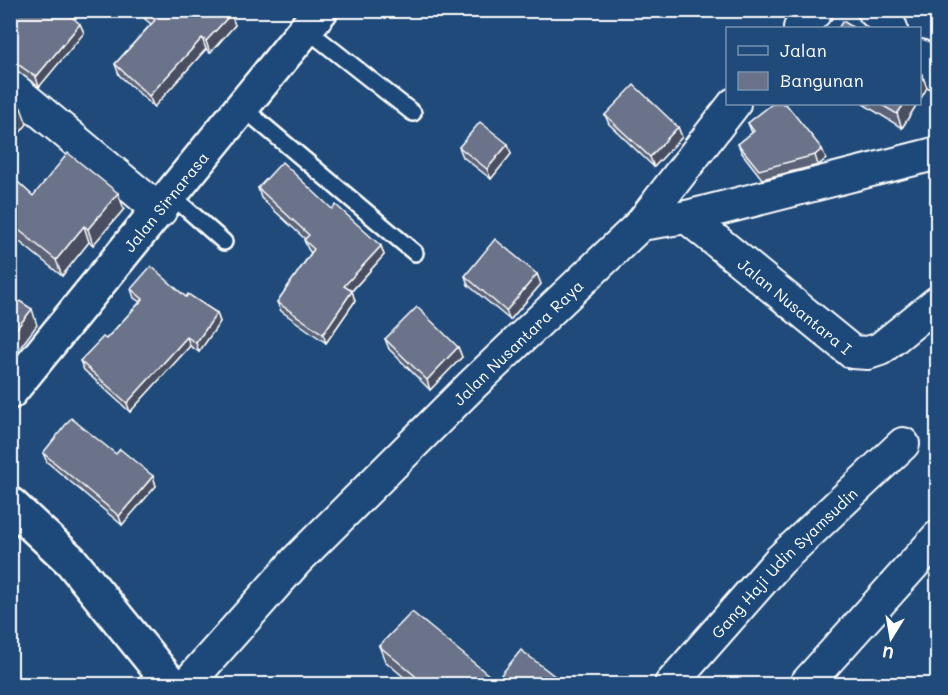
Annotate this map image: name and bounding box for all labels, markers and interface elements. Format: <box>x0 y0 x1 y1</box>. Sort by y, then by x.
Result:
legend <box>726 27 921 105</box>
text: Jalan <box>780 38 827 62</box>
text: Bangunan <box>780 68 864 92</box>
street label: Jalan Sirnarasa <box>118 147 212 256</box>
street label: Jalan Nusantara I <box>734 253 857 358</box>
street label: Jalan Nusantara Raya <box>448 275 587 409</box>
street label: Gang Haji Udin Syamsudin <box>706 482 861 642</box>
north arrow <box>861 608 921 668</box>
text: U <box>881 642 896 665</box>

